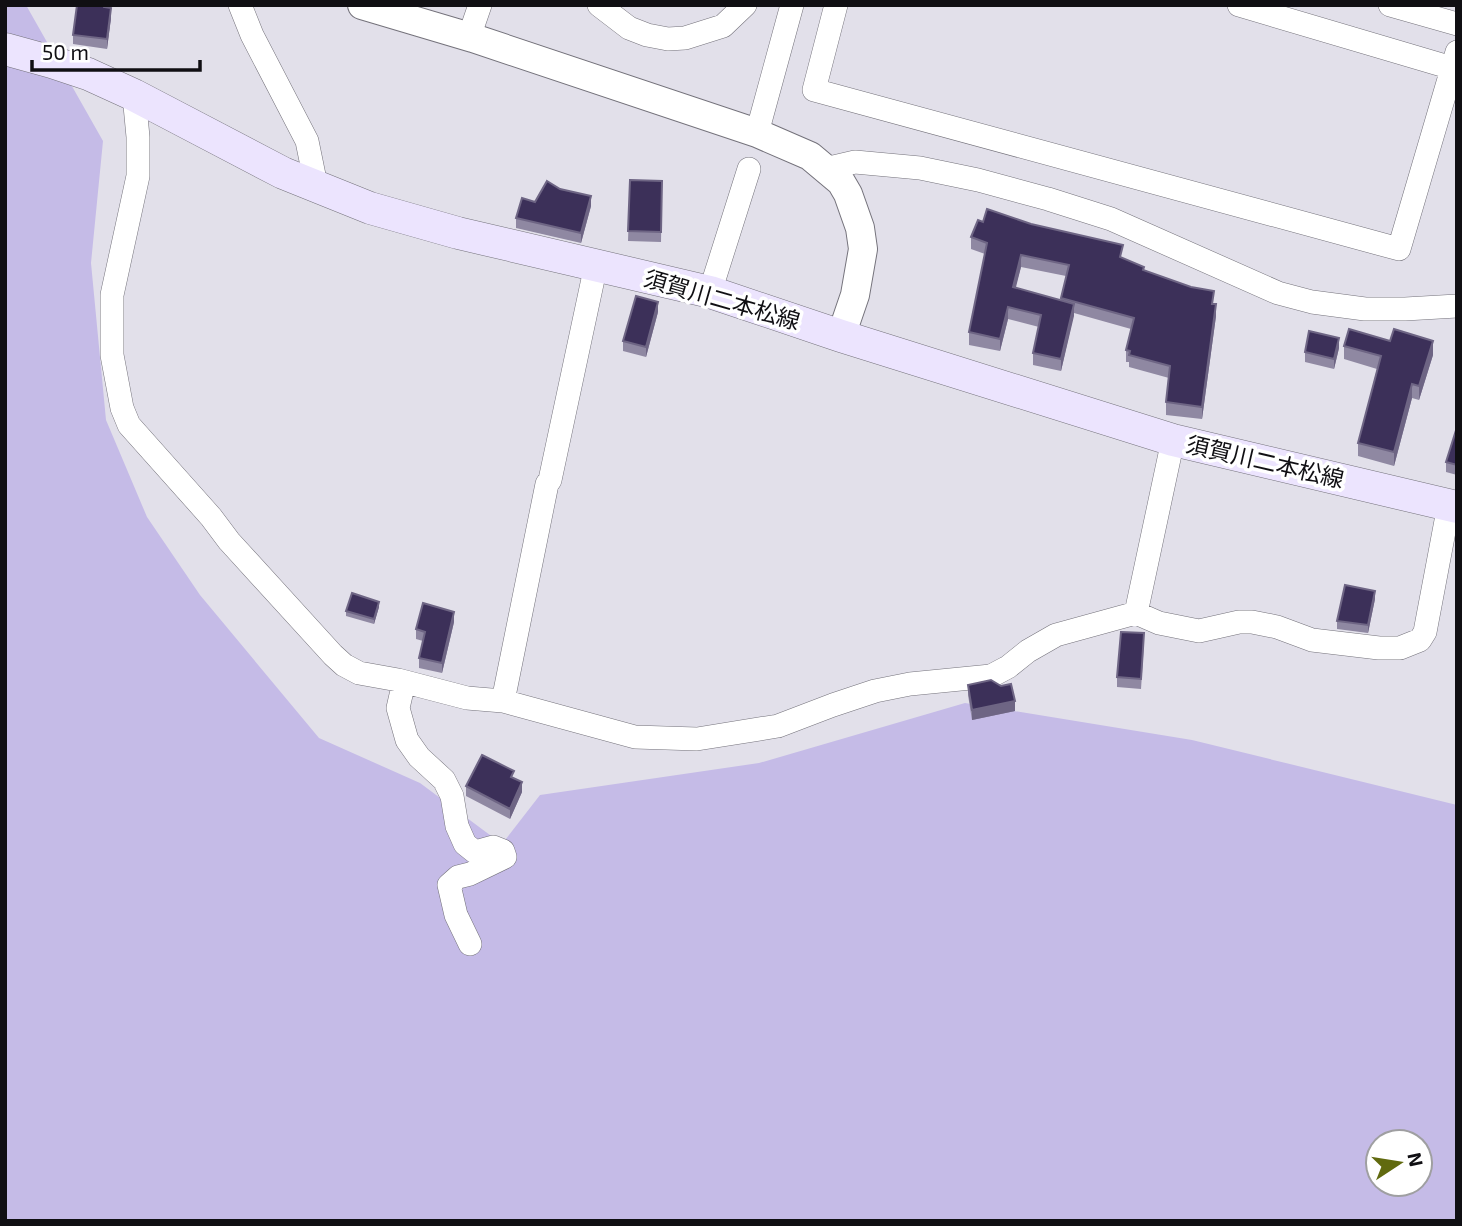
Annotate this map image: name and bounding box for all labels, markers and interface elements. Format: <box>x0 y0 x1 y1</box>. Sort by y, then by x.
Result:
scale bar <box>32 28 200 72</box>
text: 50 m <box>42 39 89 64</box>
street label: 須賀川二本松線 <box>641 263 804 335</box>
street label: 須賀川二本松線 <box>1184 429 1347 493</box>
north arrow <box>1364 1128 1434 1198</box>
text: N <box>1403 1150 1429 1168</box>

